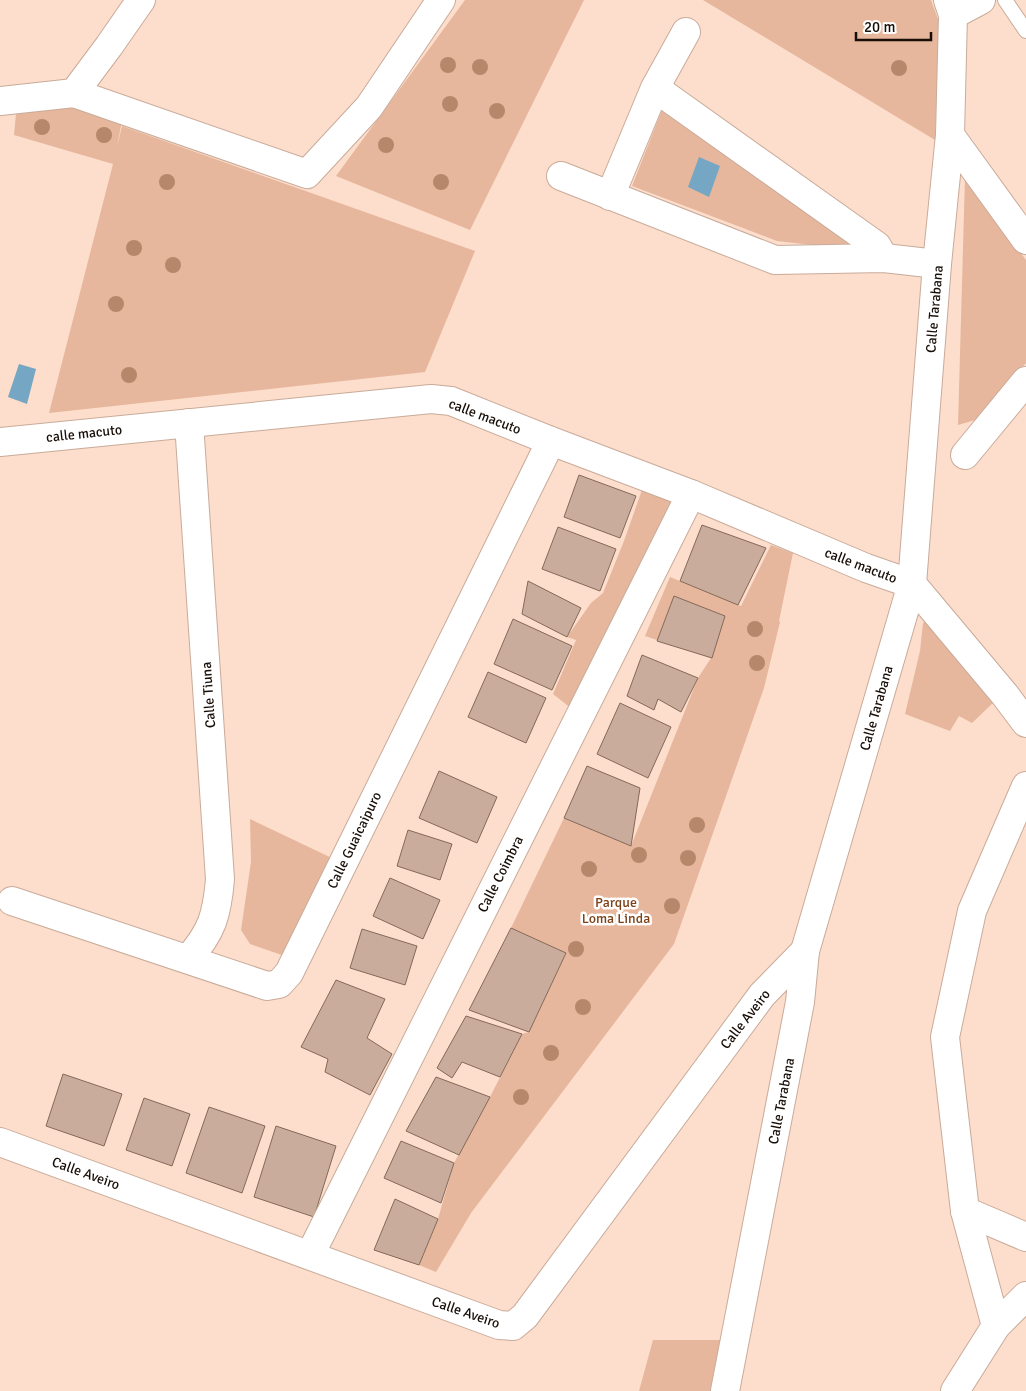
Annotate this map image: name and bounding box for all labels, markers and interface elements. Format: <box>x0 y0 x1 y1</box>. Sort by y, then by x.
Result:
scale bar <box>856 10 931 42</box>
text: 20 m <box>864 18 895 36</box>
street label: Calle Tarabana <box>922 265 947 354</box>
street label: calle macuto <box>446 395 523 438</box>
street label: calle macuto <box>45 421 123 446</box>
street label: calle macuto <box>822 544 899 587</box>
street label: Calle Tiuna <box>198 661 219 729</box>
street label: Calle Tarabana <box>856 664 897 753</box>
street label: Calle Guaicaipuro <box>324 789 385 892</box>
street label: Calle Coimbra <box>474 833 527 915</box>
park label: Parque Loma Linda <box>582 894 650 927</box>
street label: Calle Aveiro <box>717 986 774 1053</box>
street label: Calle Tarabana <box>765 1056 798 1146</box>
street label: Calle Aveiro <box>50 1153 122 1194</box>
street label: Calle Aveiro <box>430 1293 502 1332</box>

